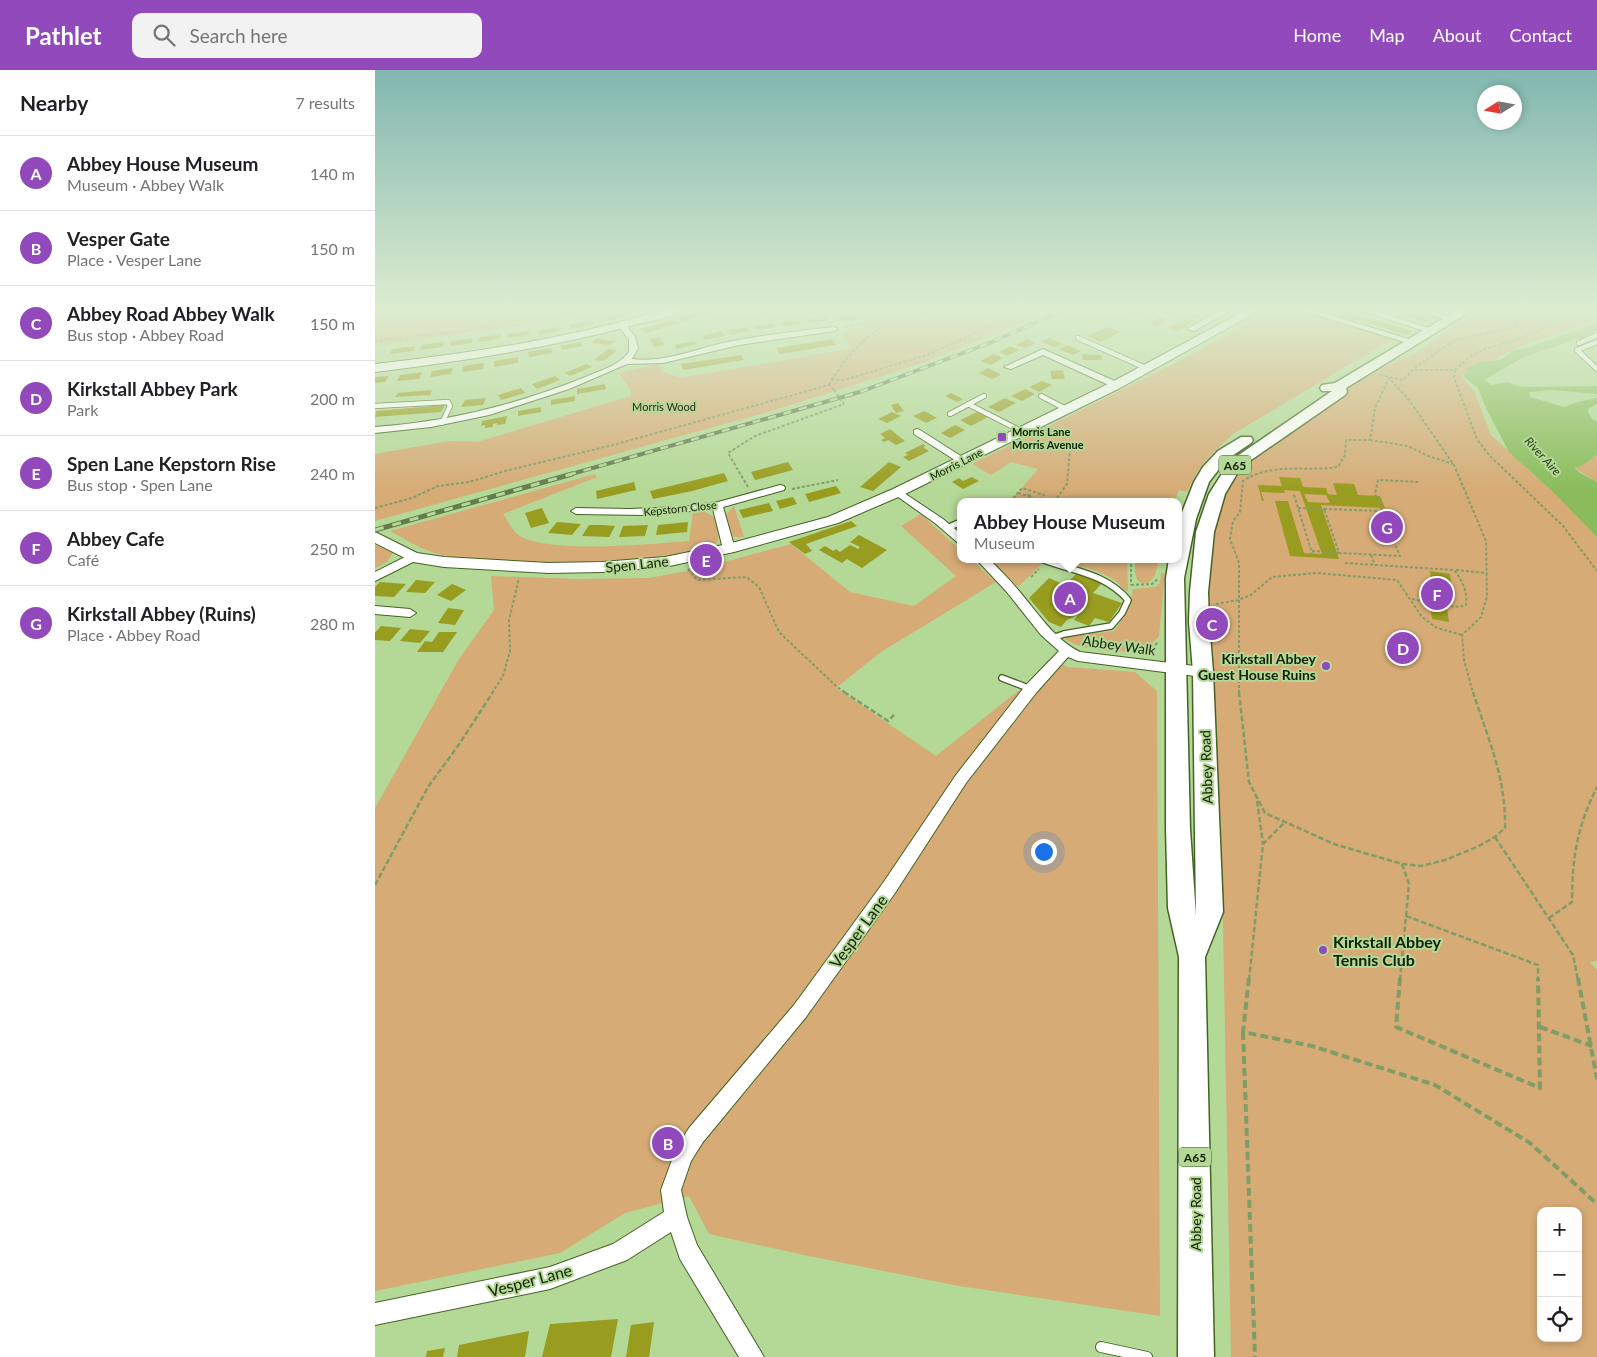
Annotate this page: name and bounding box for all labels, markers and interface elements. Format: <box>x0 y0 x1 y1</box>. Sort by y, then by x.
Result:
search box <box>132 13 482 58</box>
text: Pathlet <box>25 21 102 50</box>
icon: search <box>150 21 178 49</box>
text: Search here <box>190 24 288 47</box>
text: Home <box>1293 24 1341 46</box>
text: Map <box>1369 24 1405 46</box>
text: About <box>1433 24 1482 46</box>
text: Contact <box>1510 24 1572 46</box>
north arrow <box>1477 85 1522 130</box>
text: Nearby <box>20 90 88 115</box>
text: 7 results <box>295 93 355 112</box>
text: Abbey House Museum <box>67 152 258 175</box>
text: A <box>30 164 42 183</box>
text: 140 m <box>310 164 355 183</box>
text: Museum · Abbey Walk <box>67 175 224 194</box>
text: Vesper Gate <box>67 227 170 250</box>
text: B <box>31 239 41 258</box>
text: 150 m <box>310 239 355 258</box>
text: Place · Vesper Lane <box>67 250 202 269</box>
text: Abbey Road Abbey Walk <box>67 302 275 325</box>
text: C <box>31 314 41 333</box>
text: 150 m <box>310 314 355 333</box>
text: Bus stop · Abbey Road <box>67 325 224 344</box>
text: Kirkstall Abbey Park <box>67 377 238 400</box>
text: D <box>30 389 42 408</box>
text: 200 m <box>310 389 355 408</box>
text: Park <box>67 400 98 419</box>
park label: Morris Wood <box>632 400 696 413</box>
place label: Morris Lane Morris Avenue <box>1012 425 1084 451</box>
marker: Morris Lane Morris Avenue <box>996 431 1008 443</box>
water label: River Aire <box>1522 433 1565 479</box>
street label: Morris Lane <box>927 445 985 483</box>
text: Spen Lane Kepstorn Rise <box>67 452 276 475</box>
road number: A65 <box>1219 456 1251 474</box>
text: E <box>31 464 41 483</box>
text: 240 m <box>310 464 355 483</box>
text: Bus stop · Spen Lane <box>67 475 213 494</box>
street label: Kepstorn Close <box>643 498 717 518</box>
popup <box>957 498 1182 563</box>
pin: G <box>1371 508 1403 546</box>
text: Abbey House Museum <box>974 510 1165 533</box>
text: Abbey Cafe <box>67 527 165 550</box>
text: Museum <box>974 533 1035 552</box>
text: F <box>31 539 41 558</box>
text: 250 m <box>310 539 355 558</box>
pin: E <box>690 541 722 579</box>
text: Café <box>67 550 99 569</box>
street label: Spen Lane <box>605 552 669 576</box>
pin: F <box>1421 575 1453 613</box>
pin: A <box>1054 579 1086 617</box>
text: Kirkstall Abbey (Ruins) <box>67 602 256 625</box>
pin: C <box>1196 605 1228 643</box>
text: G <box>30 614 42 633</box>
text: 280 m <box>310 614 355 633</box>
text: Place · Abbey Road <box>67 625 200 644</box>
pin: D <box>1387 629 1419 667</box>
street label: Abbey Walk <box>1081 631 1158 659</box>
place label: Kirkstall Abbey Guest House Ruins <box>1198 650 1317 683</box>
marker: Kirkstall Abbey Guest House Ruins <box>1320 660 1332 672</box>
street label: Abbey Road <box>1196 730 1216 804</box>
your location <box>1031 839 1057 865</box>
street label: Vesper Lane <box>825 891 891 971</box>
place label: Kirkstall Abbey Tennis Club <box>1333 932 1442 969</box>
marker: Kirkstall Abbey Tennis Club <box>1317 944 1329 956</box>
pin: B <box>652 1124 684 1162</box>
road number: A65 <box>1179 1148 1211 1166</box>
street label: Abbey Road <box>1187 1177 1204 1251</box>
map controls <box>1537 1207 1582 1342</box>
button: + <box>1537 1207 1582 1252</box>
button: − <box>1537 1252 1582 1297</box>
street label: Vesper Lane <box>486 1260 574 1300</box>
button: locate <box>1537 1297 1582 1342</box>

